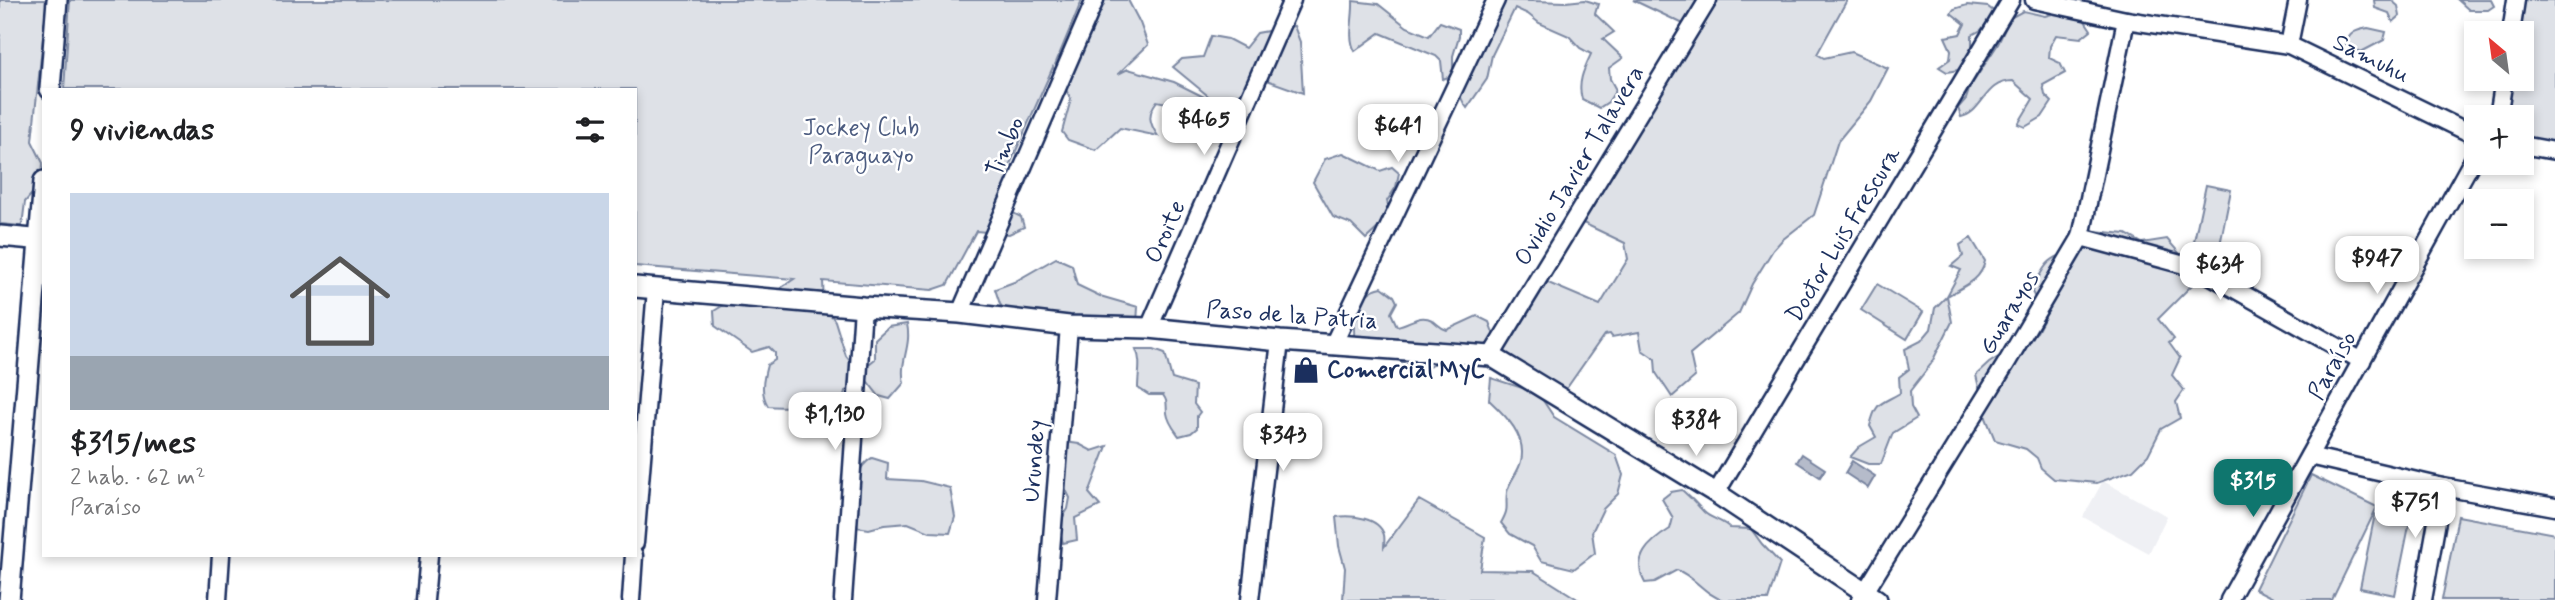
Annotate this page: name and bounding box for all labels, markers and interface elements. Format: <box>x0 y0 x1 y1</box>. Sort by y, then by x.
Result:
north arrow <box>2464 21 2534 91</box>
map controls <box>2464 21 2534 259</box>
street label: Samuhu <box>2328 27 2414 91</box>
street label: Ovidio Javier Talavera <box>1508 60 1652 272</box>
pin: $465 <box>1163 97 1245 157</box>
pin: $641 <box>1357 104 1439 164</box>
text: $465 <box>1178 105 1230 135</box>
button: + <box>2464 105 2534 175</box>
text: 9 viviendas <box>70 111 214 150</box>
icon: filters <box>571 111 609 149</box>
street label: Timbo <box>980 112 1032 182</box>
text: $641 <box>1374 112 1422 142</box>
park label: Jockey Club Paraguayo <box>803 113 919 174</box>
street label: Doctor Luis Frescura <box>1779 141 1909 328</box>
button: − <box>2464 189 2534 259</box>
street label: Oroite <box>1138 196 1194 268</box>
pin: $947 <box>2336 236 2418 296</box>
icon: home <box>277 238 403 364</box>
pin: $634 <box>2179 243 2261 302</box>
text: $947 <box>2351 244 2403 274</box>
text: $634 <box>2196 250 2244 280</box>
street label: Guarayos <box>1973 265 2047 361</box>
street label: Paso de la Patria <box>1205 295 1379 337</box>
street label: Paraíso <box>2301 326 2365 406</box>
shop icon: Comercial MyC <box>1291 355 1321 385</box>
place label: Comercial MyC <box>1327 355 1485 386</box>
pin: $1,130 <box>778 392 892 452</box>
pin: $384 <box>1655 398 1737 458</box>
text: $1,130 <box>805 400 865 430</box>
text: $384 <box>1671 406 1721 436</box>
pin: $343 <box>1242 414 1324 473</box>
street label: Urundey <box>1017 419 1053 503</box>
text: $343 <box>1259 421 1307 451</box>
text: $315/mes <box>70 424 196 463</box>
pin: $315 <box>2212 460 2294 519</box>
text: 2 hab. · 62 m² <box>70 463 205 493</box>
text: $315 <box>2230 467 2276 497</box>
pin: $751 <box>2374 480 2456 540</box>
text: $751 <box>2391 488 2439 518</box>
text: Paraíso <box>70 493 141 523</box>

